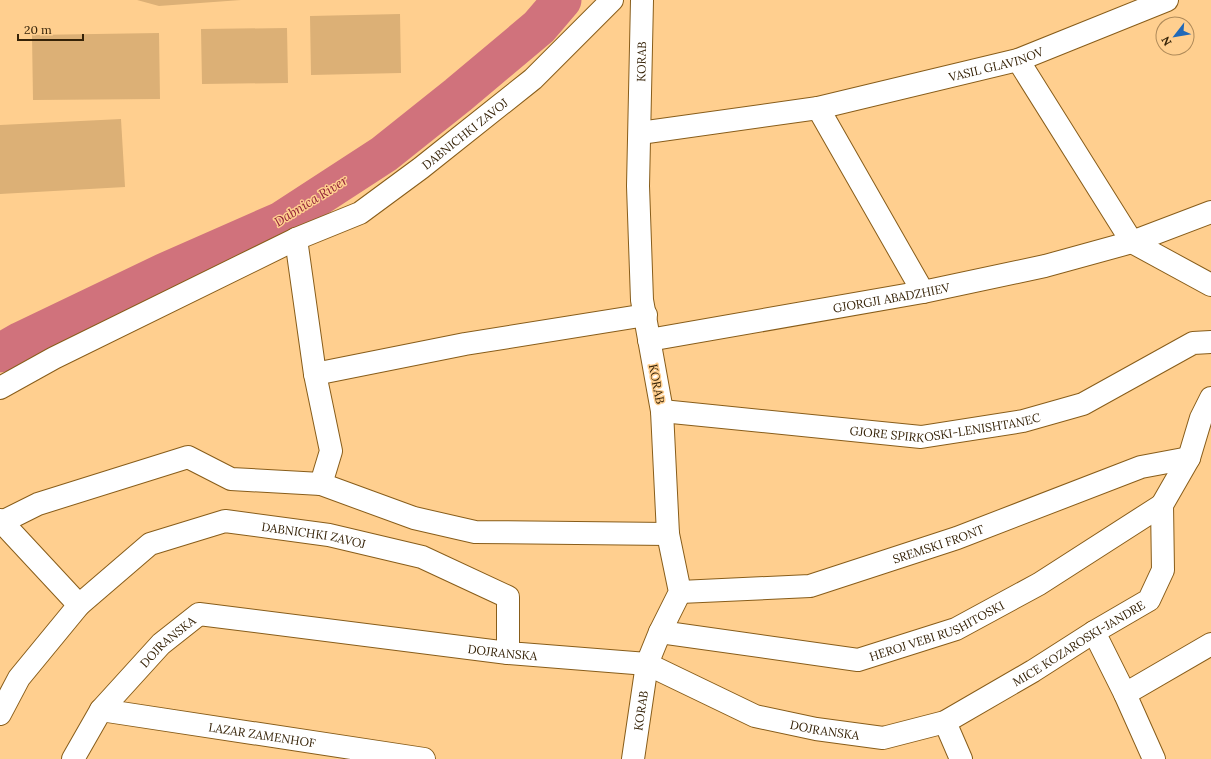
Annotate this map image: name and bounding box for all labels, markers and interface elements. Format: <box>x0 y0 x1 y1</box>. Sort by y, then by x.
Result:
scale bar <box>18 16 83 42</box>
north arrow <box>1155 16 1195 56</box>
text: 20 m <box>24 22 52 37</box>
text: N <box>1158 33 1175 48</box>
street label: KORAB <box>633 41 649 82</box>
street label: VASIL GLAVINOV <box>946 43 1046 84</box>
street label: DABNICHKI ZAVOJ <box>419 94 511 172</box>
water label: Dabnica River <box>271 172 351 230</box>
street label: GJORGJI ABADZHIEV <box>832 279 952 315</box>
street label: KORAB <box>646 363 668 405</box>
street label: GJORE SPIRKOSKI-LENISHTANEC <box>849 409 1043 445</box>
street label: DABNICHKI ZAVOJ <box>261 518 368 551</box>
street label: SREMSKI FRONT <box>891 521 986 566</box>
street label: HEROJ VEBI RUSHITOSKI <box>867 597 1006 664</box>
street label: MICE KOZAROSKI-JANDRE <box>1010 597 1147 689</box>
street label: DOJRANSKA <box>136 612 199 670</box>
street label: DOJRANSKA <box>467 640 538 663</box>
street label: KORAB <box>630 689 651 732</box>
street label: DOJRANSKA <box>789 716 861 742</box>
street label: LAZAR ZAMENHOF <box>208 719 317 750</box>

